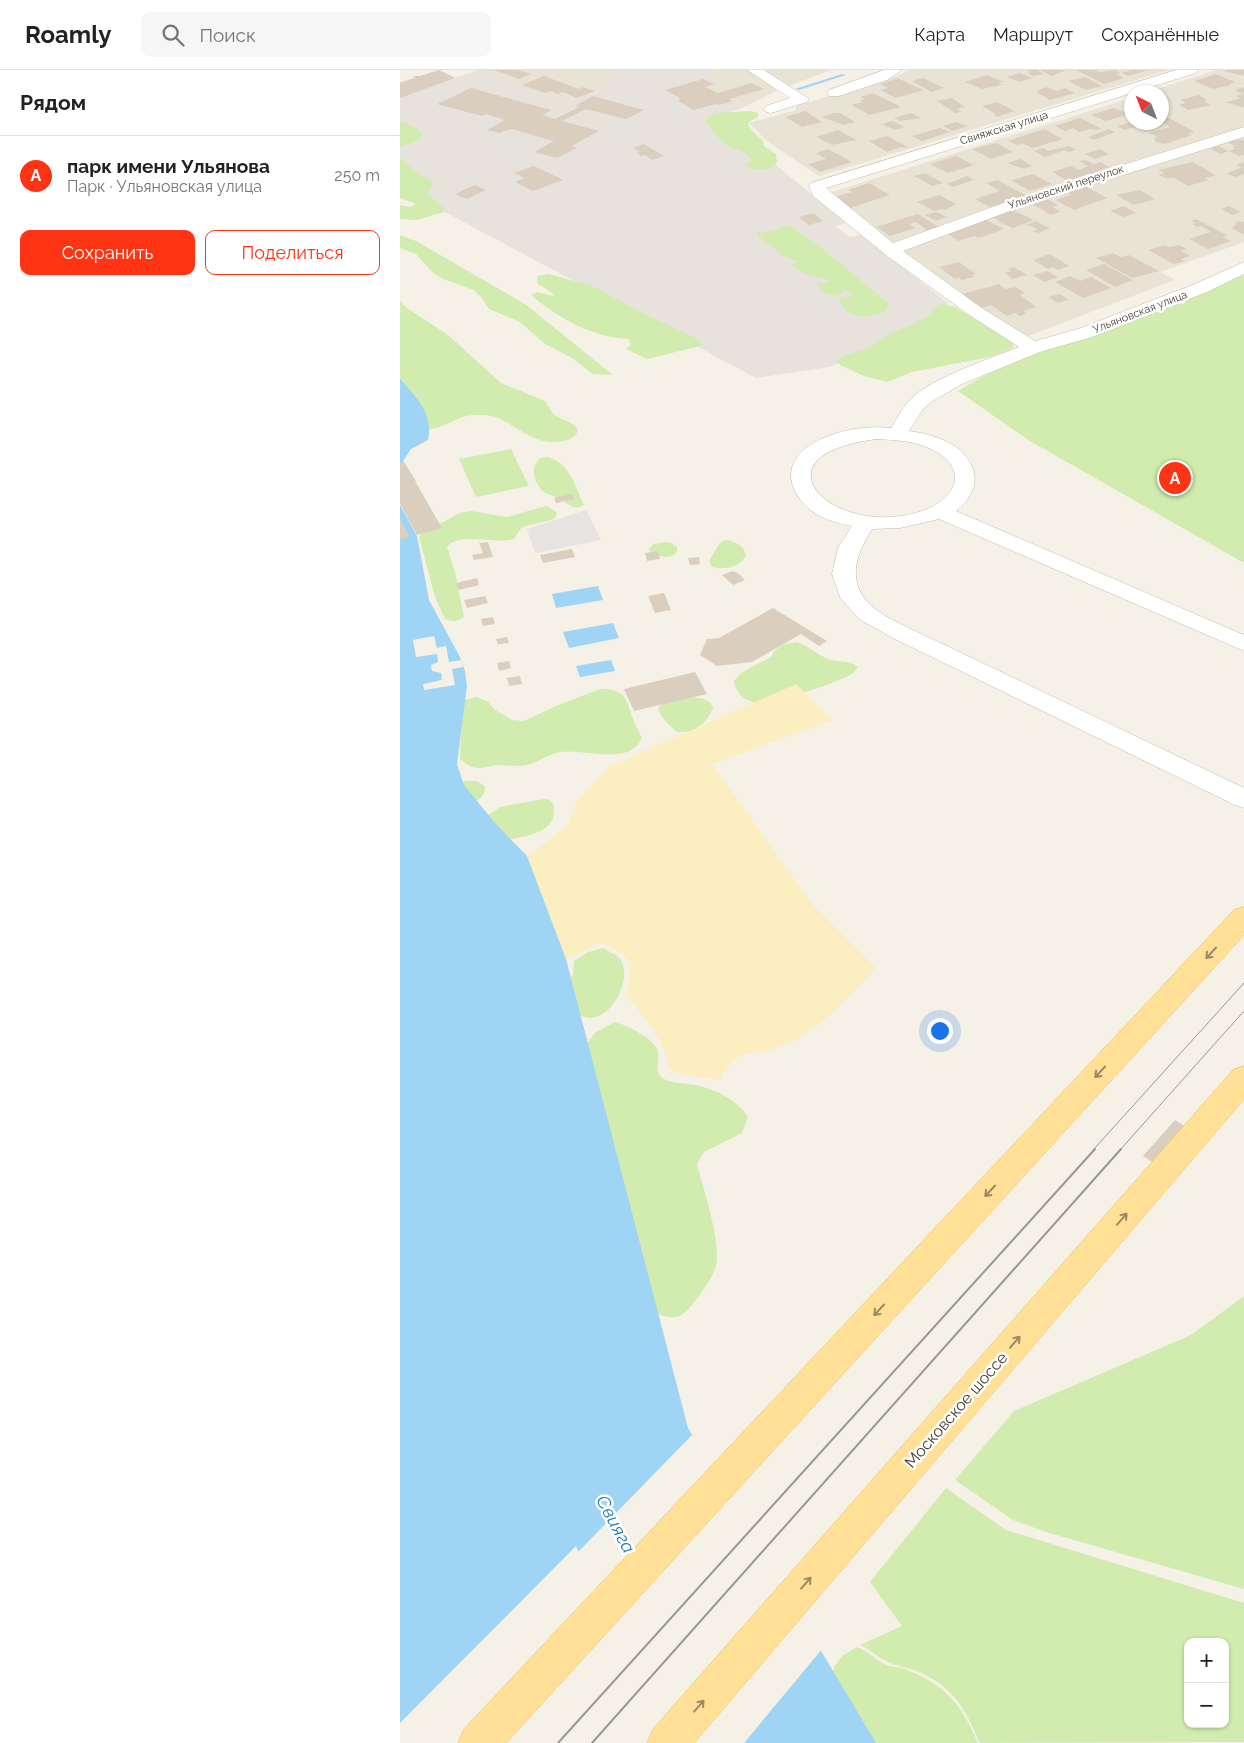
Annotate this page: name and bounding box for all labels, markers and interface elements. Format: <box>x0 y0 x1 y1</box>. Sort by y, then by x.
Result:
search box <box>141 12 491 57</box>
text: Roamly <box>25 20 111 49</box>
icon: search <box>159 21 187 49</box>
text: Поиск <box>199 24 256 46</box>
text: Карта <box>914 24 965 45</box>
text: Маршрут <box>993 24 1073 45</box>
text: Сохранённые <box>1101 24 1219 45</box>
north arrow <box>1124 85 1169 130</box>
text: Рядом <box>20 90 86 115</box>
street label: Свияжская улица <box>958 108 1050 148</box>
text: парк имени Ульянова <box>67 155 270 177</box>
street label: Ульяновский переулок <box>1007 162 1126 212</box>
text: A <box>31 166 41 185</box>
text: 250 m <box>334 166 380 185</box>
text: Парк · Ульяновская улица <box>67 177 262 196</box>
button: Сохранить <box>20 230 195 275</box>
button: Поделиться <box>205 230 380 275</box>
street label: Ульяновская улица <box>1091 288 1189 336</box>
pin: A <box>1159 459 1191 497</box>
one-way arrow <box>1205 947 1217 959</box>
your location <box>927 1018 953 1044</box>
one-way arrow <box>1094 1066 1106 1079</box>
one-way arrow <box>984 1185 996 1198</box>
one-way arrow <box>1116 1212 1127 1225</box>
one-way arrow <box>873 1304 885 1317</box>
one-way arrow <box>1009 1335 1021 1348</box>
street label: Московское шоссе <box>901 1348 1011 1472</box>
water label: Свияга <box>592 1491 640 1557</box>
one-way arrow <box>800 1577 811 1590</box>
map controls <box>1184 1638 1229 1728</box>
button: + <box>1184 1638 1229 1683</box>
button: − <box>1184 1683 1229 1728</box>
one-way arrow <box>693 1700 705 1713</box>

